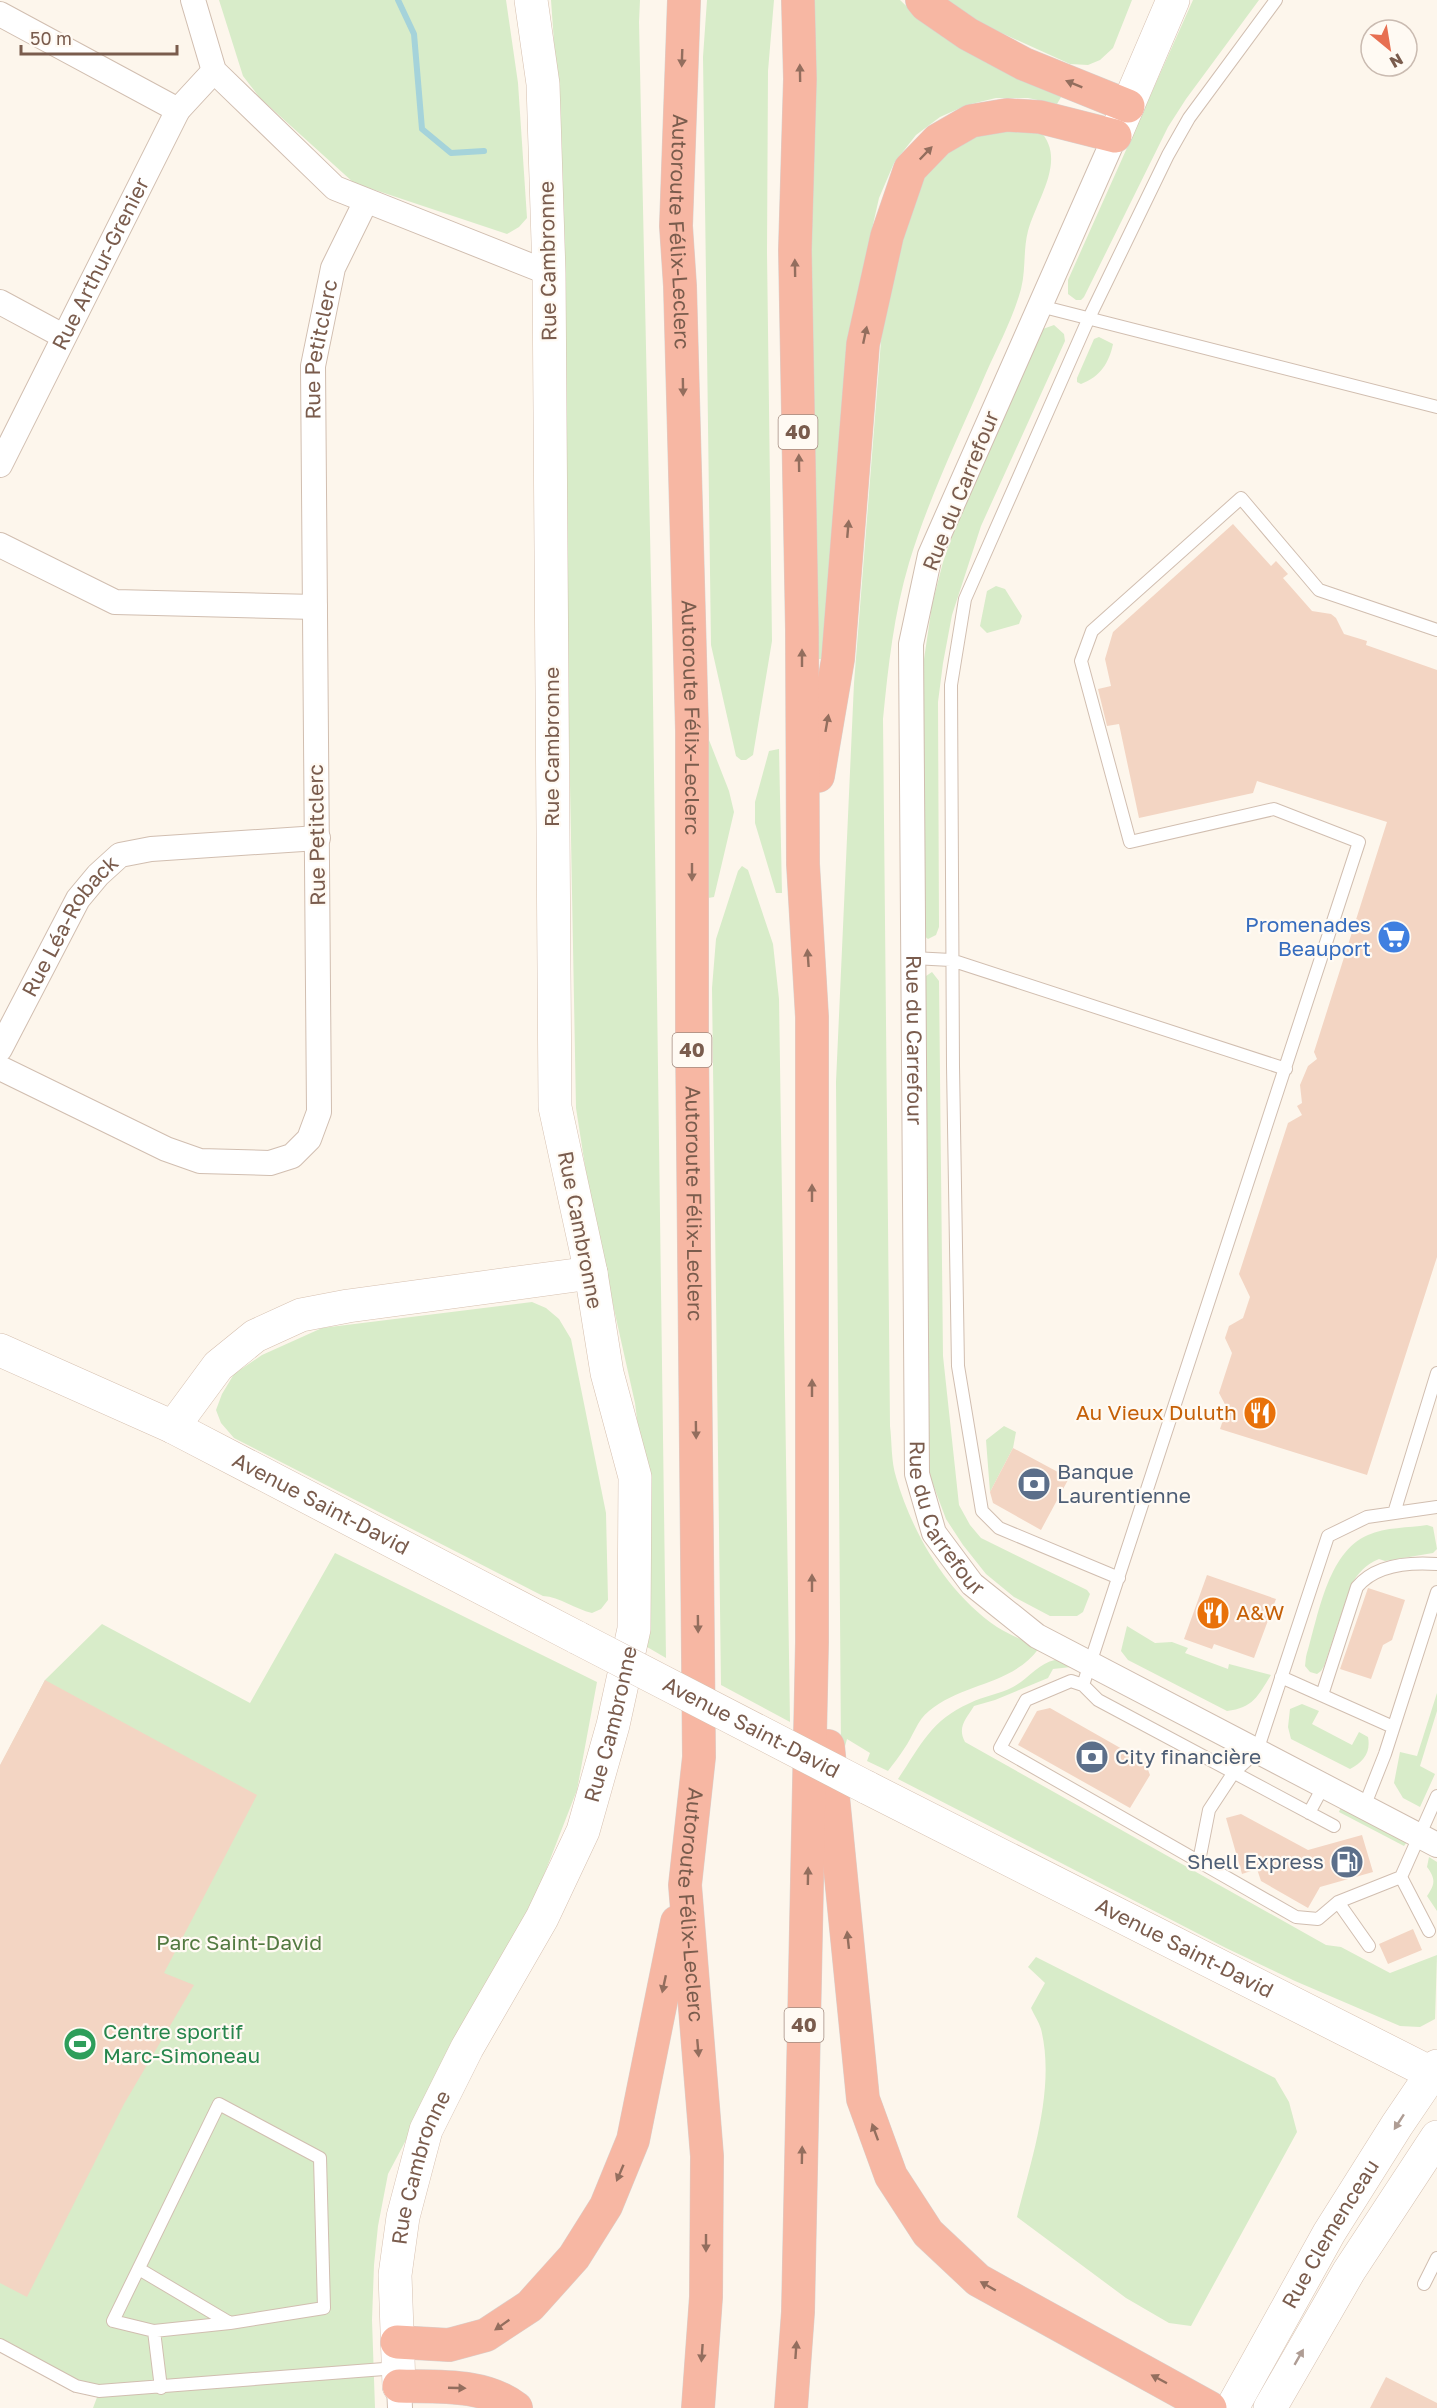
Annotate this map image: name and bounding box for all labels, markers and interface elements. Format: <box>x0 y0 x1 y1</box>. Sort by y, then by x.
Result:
scale bar <box>21 18 177 56</box>
north arrow <box>1359 18 1419 78</box>
text: 50 m <box>30 27 72 49</box>
one-way arrow <box>677 49 686 68</box>
text: N <box>1386 49 1407 73</box>
one-way arrow <box>795 64 805 83</box>
one-way arrow <box>1065 79 1083 88</box>
street label: Autoroute Félix-Leclerc <box>664 114 696 350</box>
one-way arrow <box>919 146 932 161</box>
street label: Rue Arthur-Grenier <box>46 173 154 354</box>
street label: Rue Cambronne <box>533 181 561 341</box>
one-way arrow <box>790 259 800 278</box>
street label: Rue Petitclerc <box>299 277 342 420</box>
one-way arrow <box>861 326 870 345</box>
one-way arrow <box>678 377 688 396</box>
street label: Rue du Carrefour <box>916 407 1004 574</box>
road number: 40 <box>778 415 818 449</box>
one-way arrow <box>794 454 804 473</box>
one-way arrow <box>844 520 853 539</box>
street label: Autoroute Félix-Leclerc <box>676 599 706 835</box>
one-way arrow <box>797 649 807 668</box>
street label: Rue Cambronne <box>538 667 564 827</box>
one-way arrow <box>823 713 832 732</box>
street label: Rue Petitclerc <box>302 764 330 906</box>
street label: Rue Léa-Roback <box>16 849 123 1001</box>
one-way arrow <box>687 863 697 882</box>
place label: Promenades Beauport <box>1245 911 1371 961</box>
supermarket icon: Promenades Beauport <box>1376 919 1412 955</box>
one-way arrow <box>804 949 813 968</box>
street label: Rue du Carrefour <box>901 955 928 1125</box>
road number: 40 <box>672 1033 712 1067</box>
street label: Autoroute Félix-Leclerc <box>680 1086 709 1321</box>
street label: Rue Cambronne <box>553 1149 609 1311</box>
one-way arrow <box>807 1184 817 1203</box>
one-way arrow <box>807 1379 817 1398</box>
restaurant icon: Au Vieux Duluth <box>1242 1395 1278 1431</box>
place label: Au Vieux Duluth <box>1076 1399 1237 1425</box>
one-way arrow <box>691 1420 701 1439</box>
street label: Rue du Carrefour <box>905 1441 990 1601</box>
street label: Avenue Saint-David <box>229 1446 414 1560</box>
place label: Banque Laurentienne <box>1057 1458 1191 1508</box>
bank icon: Banque Laurentienne <box>1016 1466 1052 1502</box>
one-way arrow <box>807 1574 817 1593</box>
restaurant icon: A&W <box>1195 1595 1231 1631</box>
place label: A&W <box>1236 1599 1284 1625</box>
one-way arrow <box>693 1615 703 1634</box>
street label: Rue Cambronne <box>578 1643 642 1805</box>
street label: Avenue Saint-David <box>659 1670 844 1783</box>
bank icon: City financière <box>1074 1739 1110 1775</box>
place label: City financière <box>1115 1743 1261 1769</box>
street label: Autoroute Félix-Leclerc <box>673 1786 710 2023</box>
fuel station icon: Shell Express <box>1329 1844 1365 1880</box>
place label: Shell Express <box>1187 1848 1324 1874</box>
one-way arrow <box>803 1866 812 1885</box>
street label: Avenue Saint-David <box>1092 1892 1278 2003</box>
park label: Parc Saint-David <box>156 1929 322 1955</box>
one-way arrow <box>843 1930 852 1949</box>
one-way arrow <box>659 1975 668 1994</box>
road number: 40 <box>784 2008 824 2042</box>
place label: Centre sportif Marc-Simoneau <box>103 2018 260 2068</box>
sports icon: Centre sportif Marc-Simoneau <box>62 2026 98 2062</box>
one-way arrow <box>693 2039 703 2058</box>
street label: Rue Cambronne <box>385 2086 456 2246</box>
one-way arrow <box>1393 2113 1405 2129</box>
one-way arrow <box>870 2123 880 2141</box>
one-way arrow <box>797 2145 807 2164</box>
street label: Rue Clemenceau <box>1276 2154 1384 2313</box>
one-way arrow <box>615 2164 624 2182</box>
one-way arrow <box>701 2234 711 2253</box>
one-way arrow <box>980 2280 996 2291</box>
one-way arrow <box>494 2319 511 2330</box>
one-way arrow <box>791 2340 800 2359</box>
one-way arrow <box>697 2343 707 2362</box>
one-way arrow <box>1294 2349 1305 2365</box>
one-way arrow <box>1150 2374 1167 2384</box>
one-way arrow <box>448 2384 467 2393</box>

